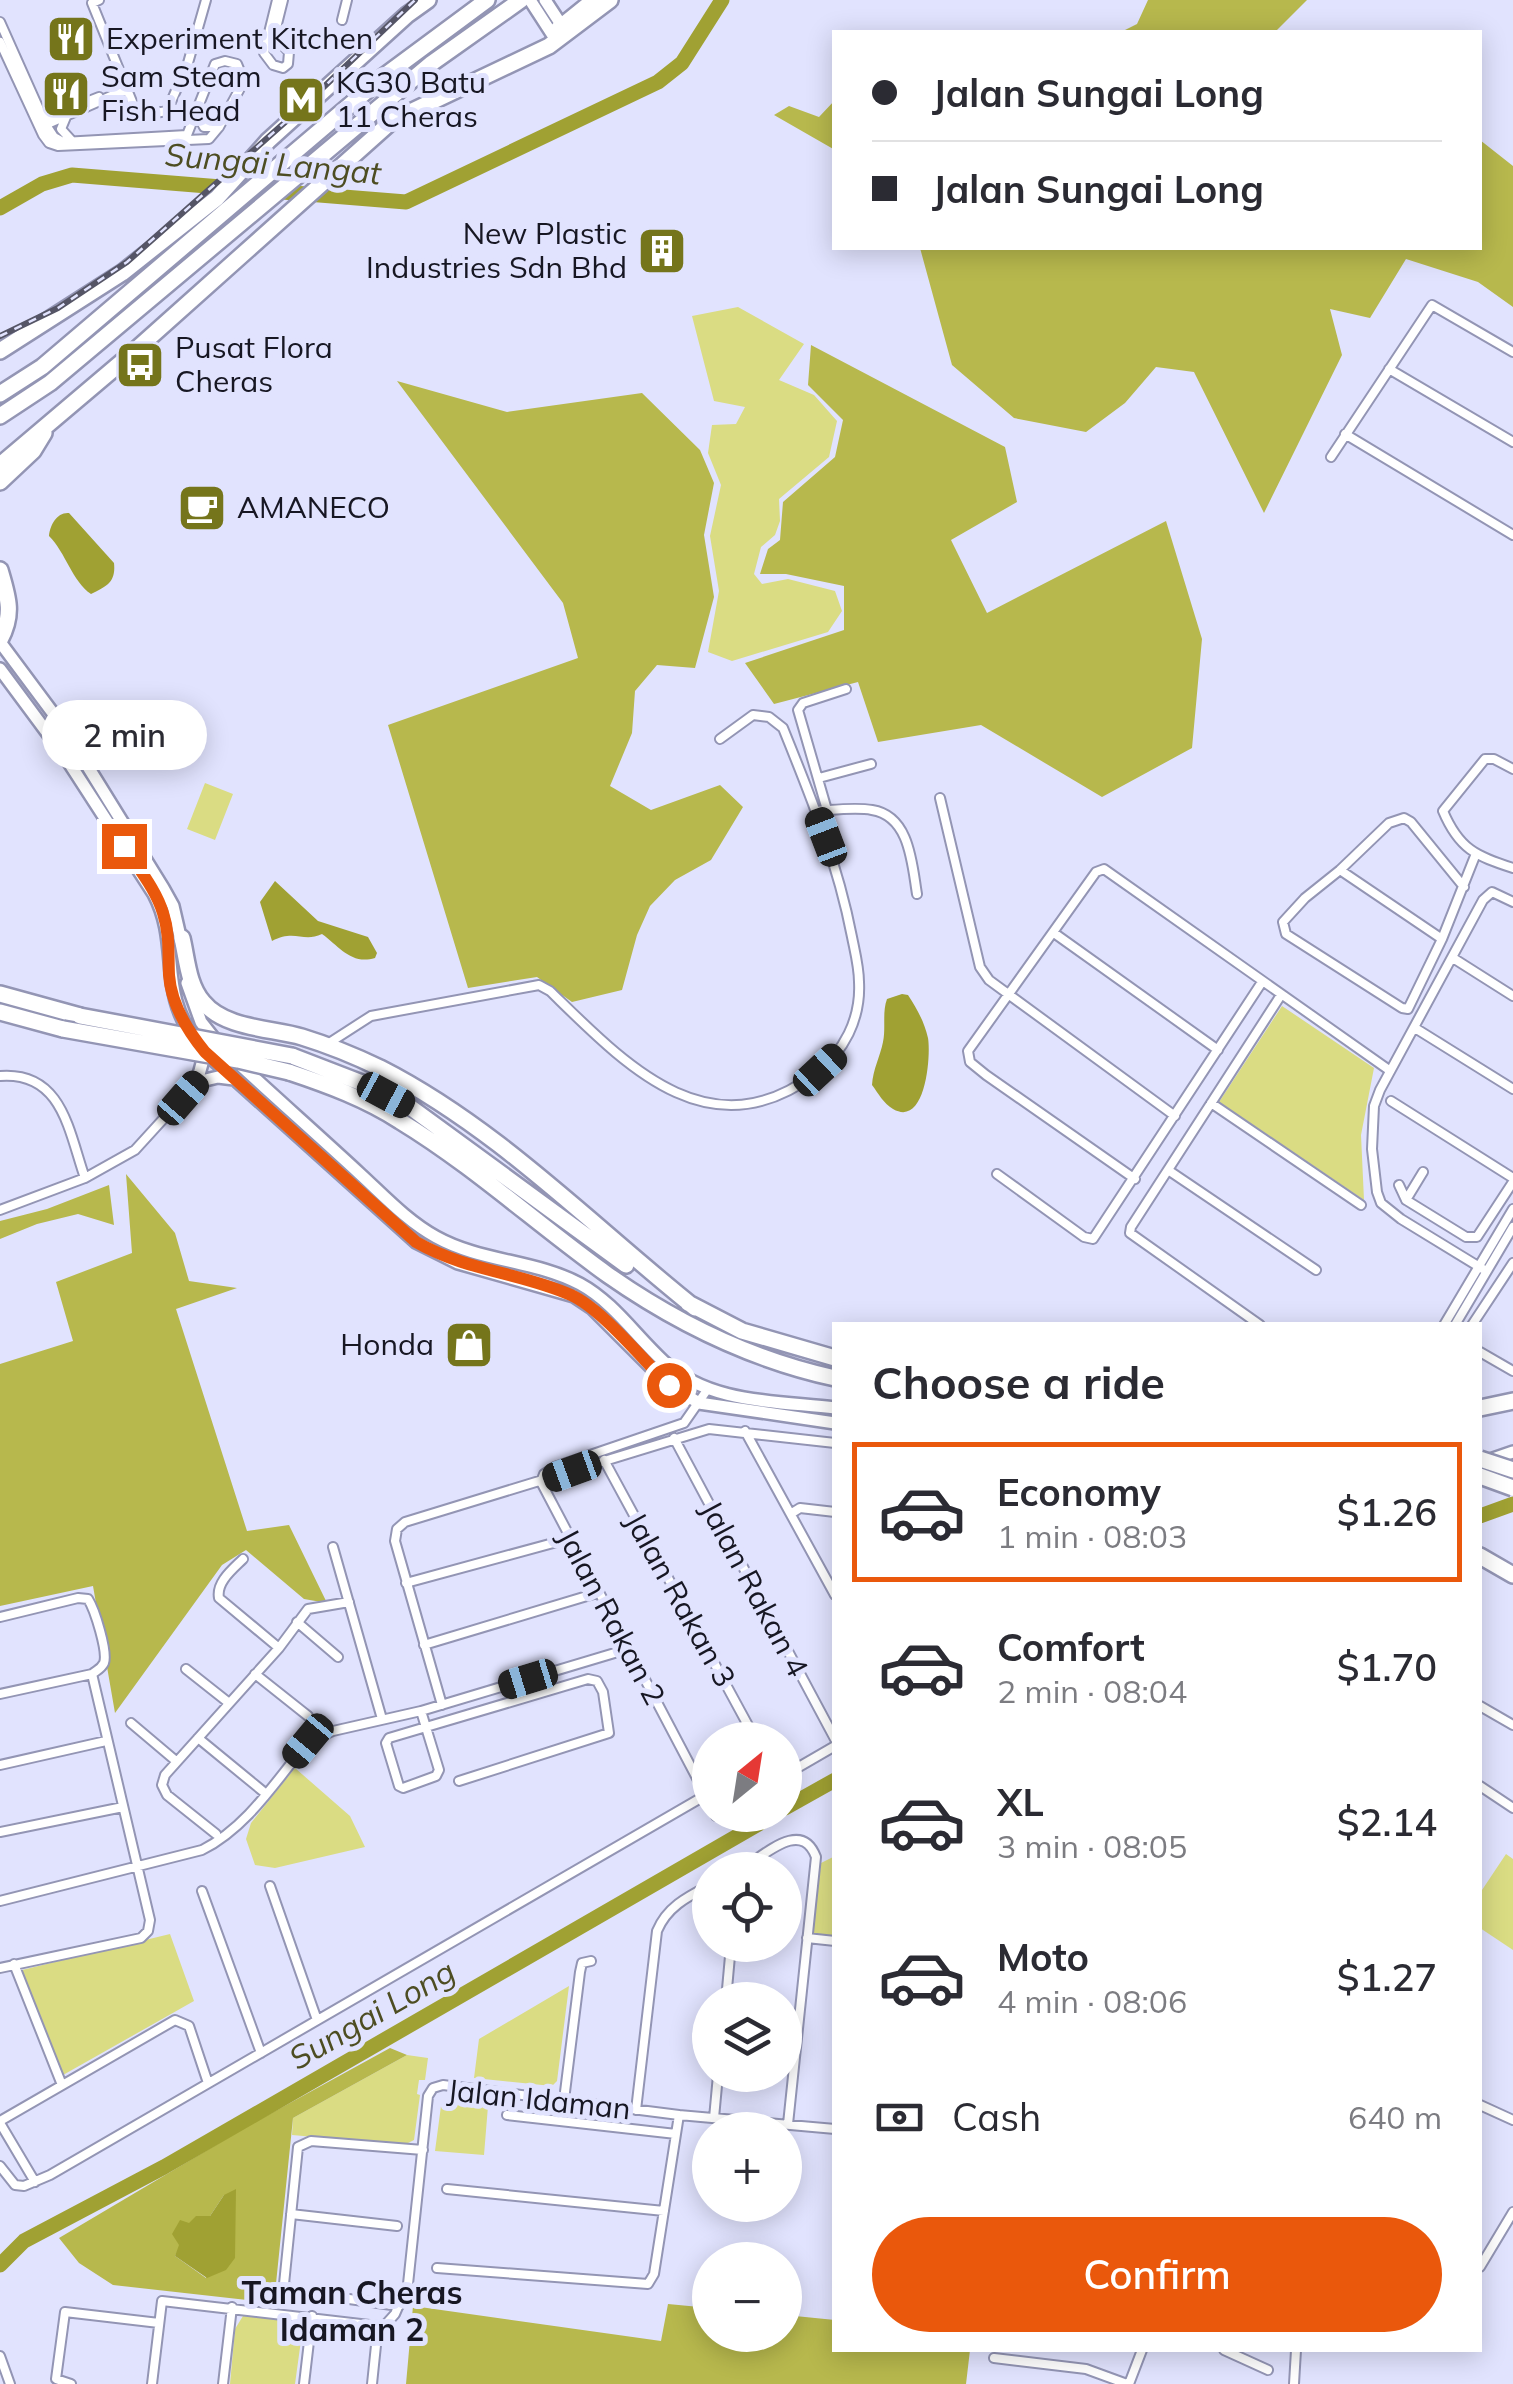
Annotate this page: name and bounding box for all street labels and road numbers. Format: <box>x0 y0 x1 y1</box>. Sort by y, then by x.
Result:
street label: Jalan Rakan 4 <box>693 1494 817 1683</box>
street label: Jalan Rakan 3 <box>617 1506 744 1693</box>
street label: Jalan Rakan 2 <box>550 1522 674 1711</box>
street label: Jalan Idaman <box>446 2070 633 2128</box>

